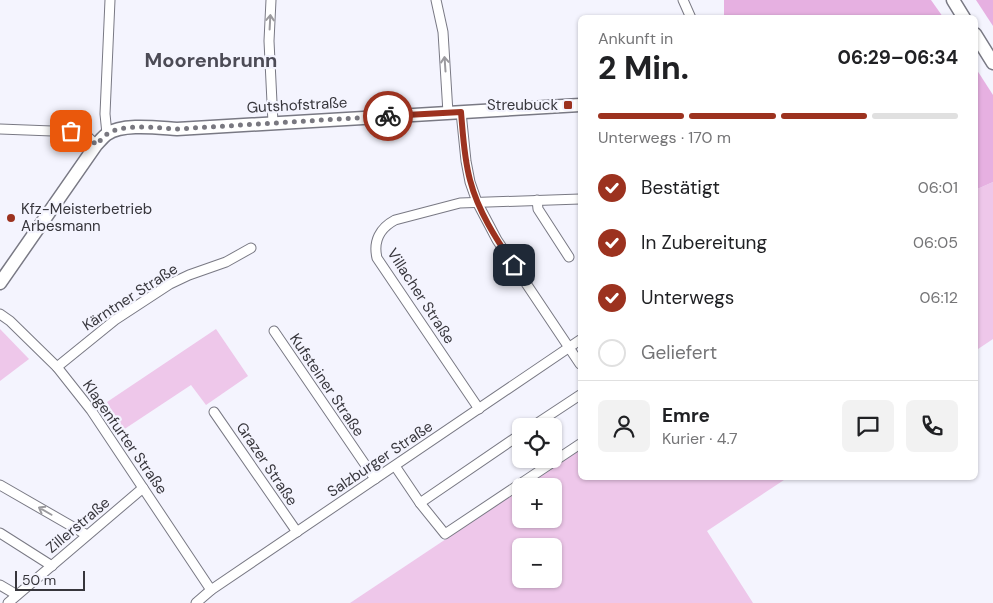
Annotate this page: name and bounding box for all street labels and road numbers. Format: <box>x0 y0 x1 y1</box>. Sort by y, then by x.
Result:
street label: Gutshofstraße <box>246 92 348 118</box>
street label: Villacher Straße <box>383 244 459 348</box>
street label: Kärntner Straße <box>78 259 182 335</box>
street label: Kufsteiner Straße <box>285 330 369 440</box>
street label: Klagenfurter Straße <box>78 376 172 498</box>
street label: Salzburger Straße <box>323 416 437 502</box>
street label: Grazer Straße <box>232 418 302 510</box>
street label: Zillerstraße <box>42 492 114 558</box>

